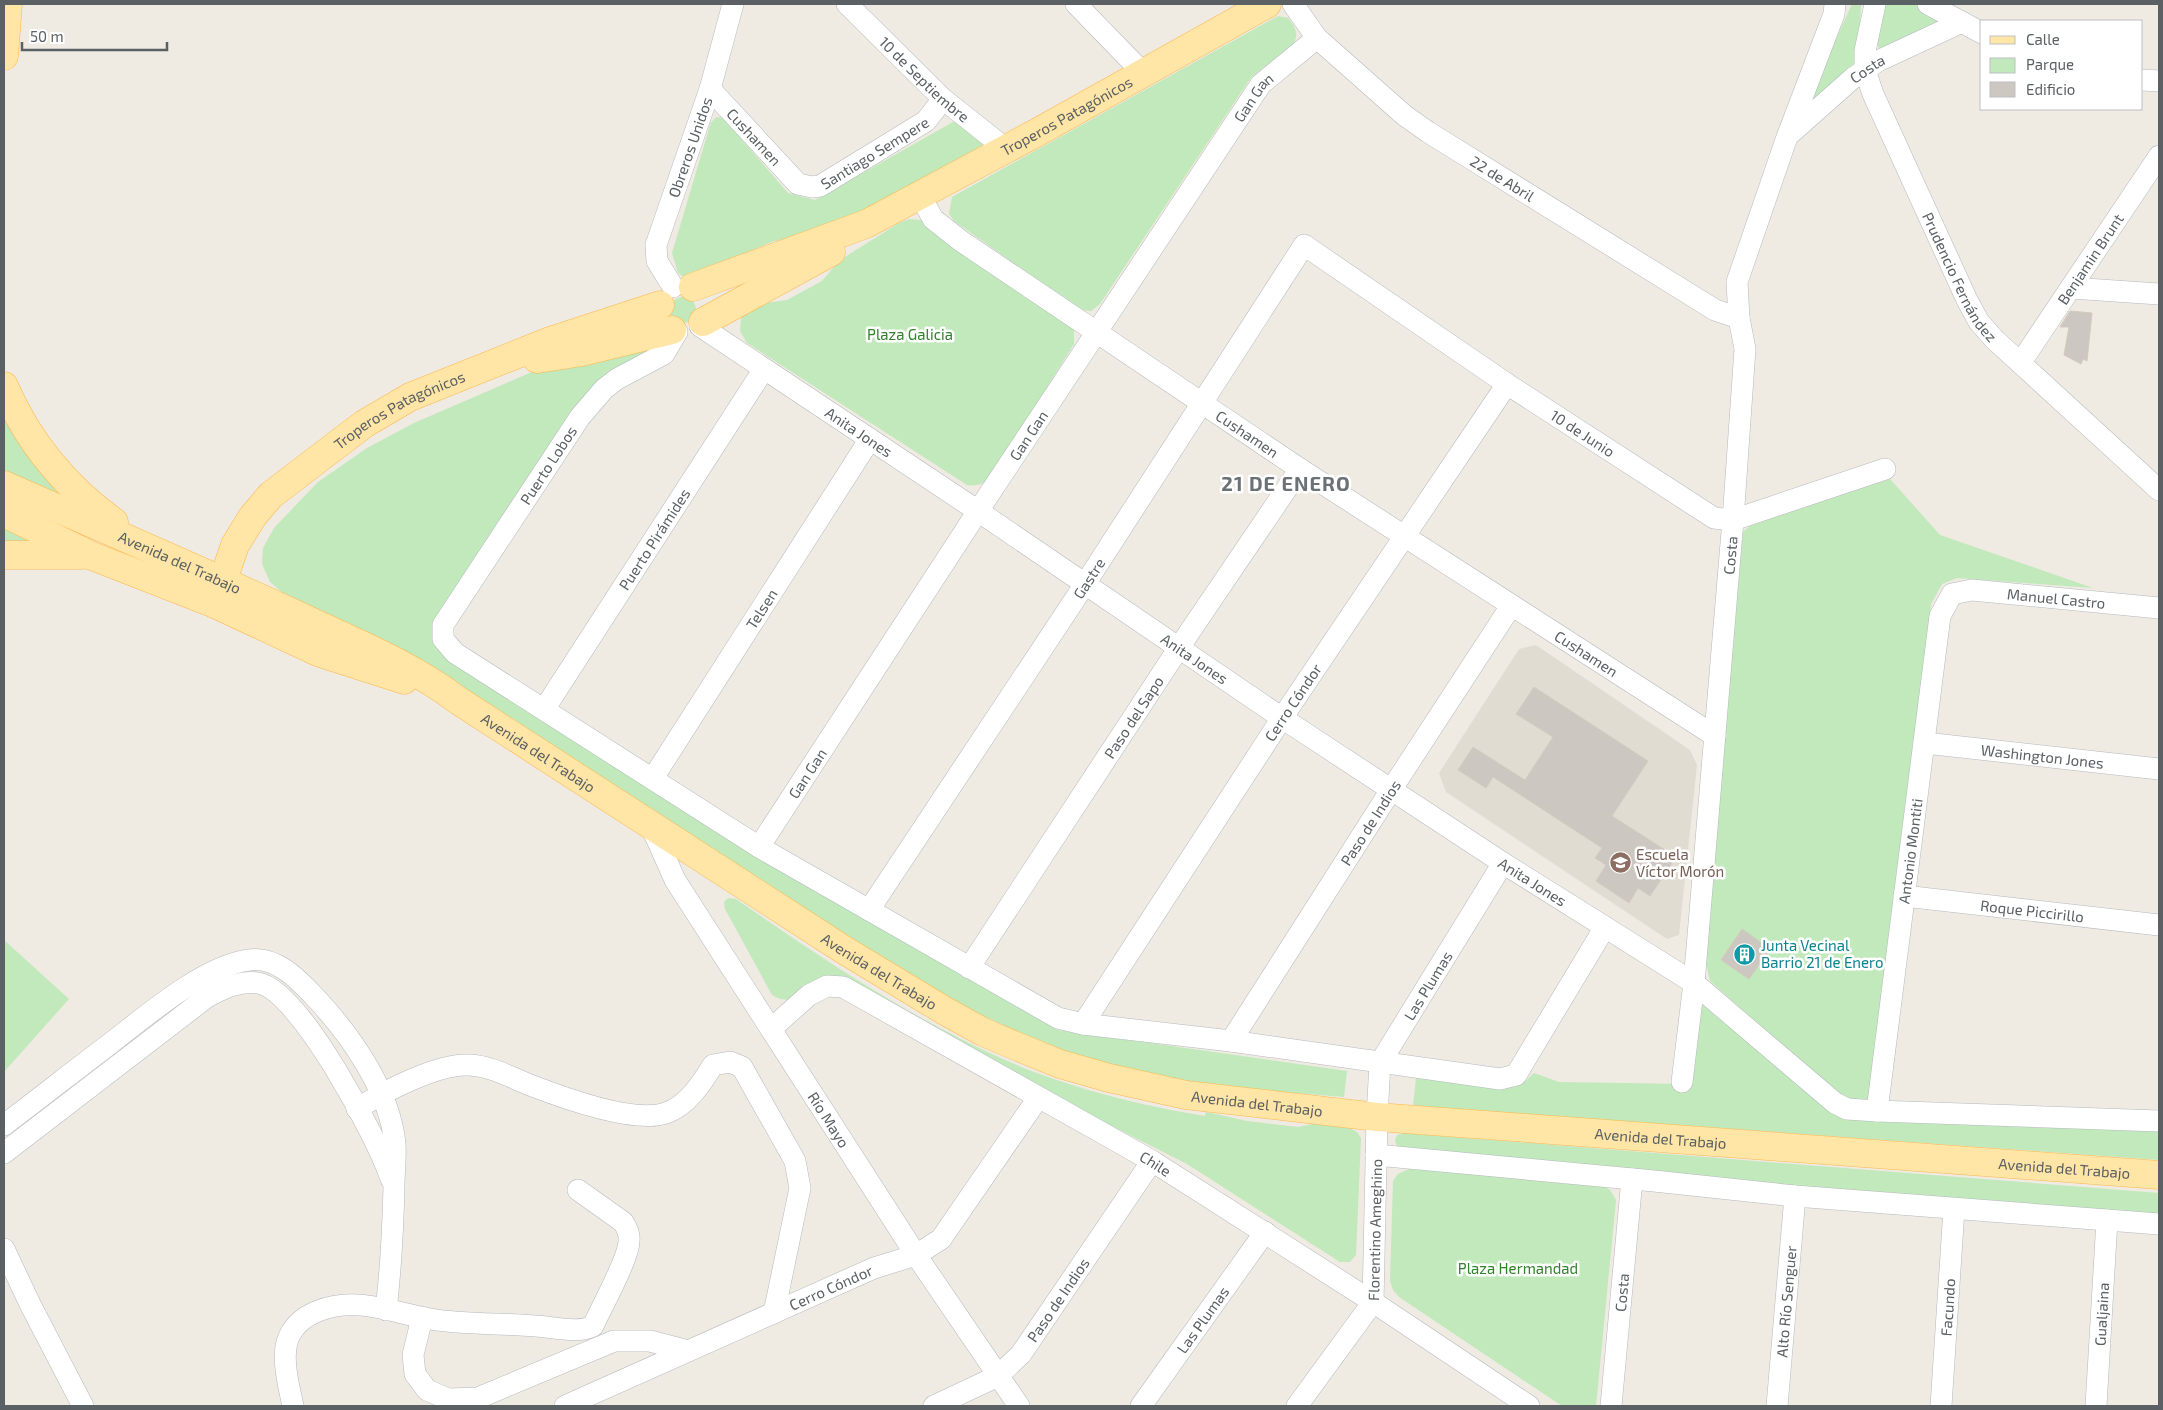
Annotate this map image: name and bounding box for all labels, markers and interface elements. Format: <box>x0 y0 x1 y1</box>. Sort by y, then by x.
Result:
scale bar <box>22 20 168 52</box>
legend <box>1980 20 2143 110</box>
text: 50 m <box>30 27 64 45</box>
text: Calle <box>2026 30 2060 48</box>
street label: 10 de Septiembre <box>876 33 973 126</box>
street label: Costa <box>1846 50 1887 87</box>
text: Parque <box>2026 55 2074 73</box>
street label: Gan Gan <box>1230 69 1277 125</box>
street label: Troperos Patagónicos <box>998 72 1135 159</box>
text: Edificio <box>2026 80 2075 98</box>
street label: Obreros Unidos <box>664 95 716 200</box>
street label: Cushamen <box>723 104 785 169</box>
street label: Santiago Sempere <box>817 113 932 192</box>
street label: 22 de Abril <box>1467 152 1538 205</box>
street label: Prudencio Fernández <box>1919 209 2001 345</box>
street label: Benjamin Brunt <box>2053 210 2127 308</box>
park label: Plaza Galicia <box>867 325 953 343</box>
street label: Troperos Patagónicos <box>330 367 467 453</box>
street label: Anita Jones <box>822 403 896 461</box>
street label: Cushamen <box>1213 406 1282 461</box>
street label: 10 de Junio <box>1547 406 1618 460</box>
street label: Gan Gan <box>1005 407 1051 464</box>
street label: Puerto Lobos <box>516 422 580 508</box>
district label: 21 DE ENERO <box>1221 471 1351 495</box>
street label: Puerto Pirámides <box>615 485 693 593</box>
street label: Avenida del Trabajo <box>116 527 244 597</box>
street label: Costa <box>1719 535 1741 575</box>
street label: Gastre <box>1069 554 1109 602</box>
street label: Manuel Castro <box>2006 584 2106 612</box>
street label: Telsen <box>742 585 781 632</box>
street label: Cushamen <box>1551 626 1621 680</box>
street label: Anita Jones <box>1158 629 1231 688</box>
street label: Cerro Cóndor <box>1260 660 1325 744</box>
street label: Paso del Sapo <box>1100 673 1167 762</box>
street label: Avenida del Trabajo <box>478 709 599 796</box>
street label: Washington Jones <box>1980 740 2105 772</box>
street label: Gan Gan <box>784 745 830 802</box>
street label: Paso de Indios <box>1336 777 1404 869</box>
street label: Antonio Montiti <box>1894 797 1926 905</box>
place label: Escuela Víctor Morón <box>1636 845 1724 880</box>
school or university icon: Escuela Víctor Morón <box>1608 851 1632 875</box>
street label: Anita Jones <box>1495 854 1570 910</box>
street label: Roque Piccirillo <box>1979 896 2085 925</box>
street label: Avenida del Trabajo <box>818 929 940 1013</box>
place label: Junta Vecinal Barrio 21 de Enero <box>1761 936 1883 971</box>
building icon: Junta Vecinal Barrio 21 de Enero <box>1733 942 1757 966</box>
street label: Las Plumas <box>1400 948 1456 1023</box>
street label: Avenida del Trabajo <box>1190 1087 1324 1120</box>
street label: Río Mayo <box>805 1088 854 1151</box>
street label: Avenida del Trabajo <box>1594 1124 1727 1152</box>
street label: Chile <box>1137 1147 1175 1180</box>
street label: Avenida del Trabajo <box>1998 1154 2131 1182</box>
street label: Florentino Ameghino <box>1364 1159 1385 1301</box>
street label: Alto Río Senguer <box>1772 1245 1800 1358</box>
street label: Paso de Indios <box>1023 1254 1093 1345</box>
park label: Plaza Hermandad <box>1458 1259 1578 1277</box>
street label: Cerro Cóndor <box>786 1261 875 1314</box>
street label: Costa <box>1611 1272 1632 1313</box>
street label: Facundo <box>1937 1278 1958 1337</box>
street label: Gualjaina <box>2091 1282 2112 1346</box>
street label: Las Plumas <box>1173 1283 1232 1357</box>

